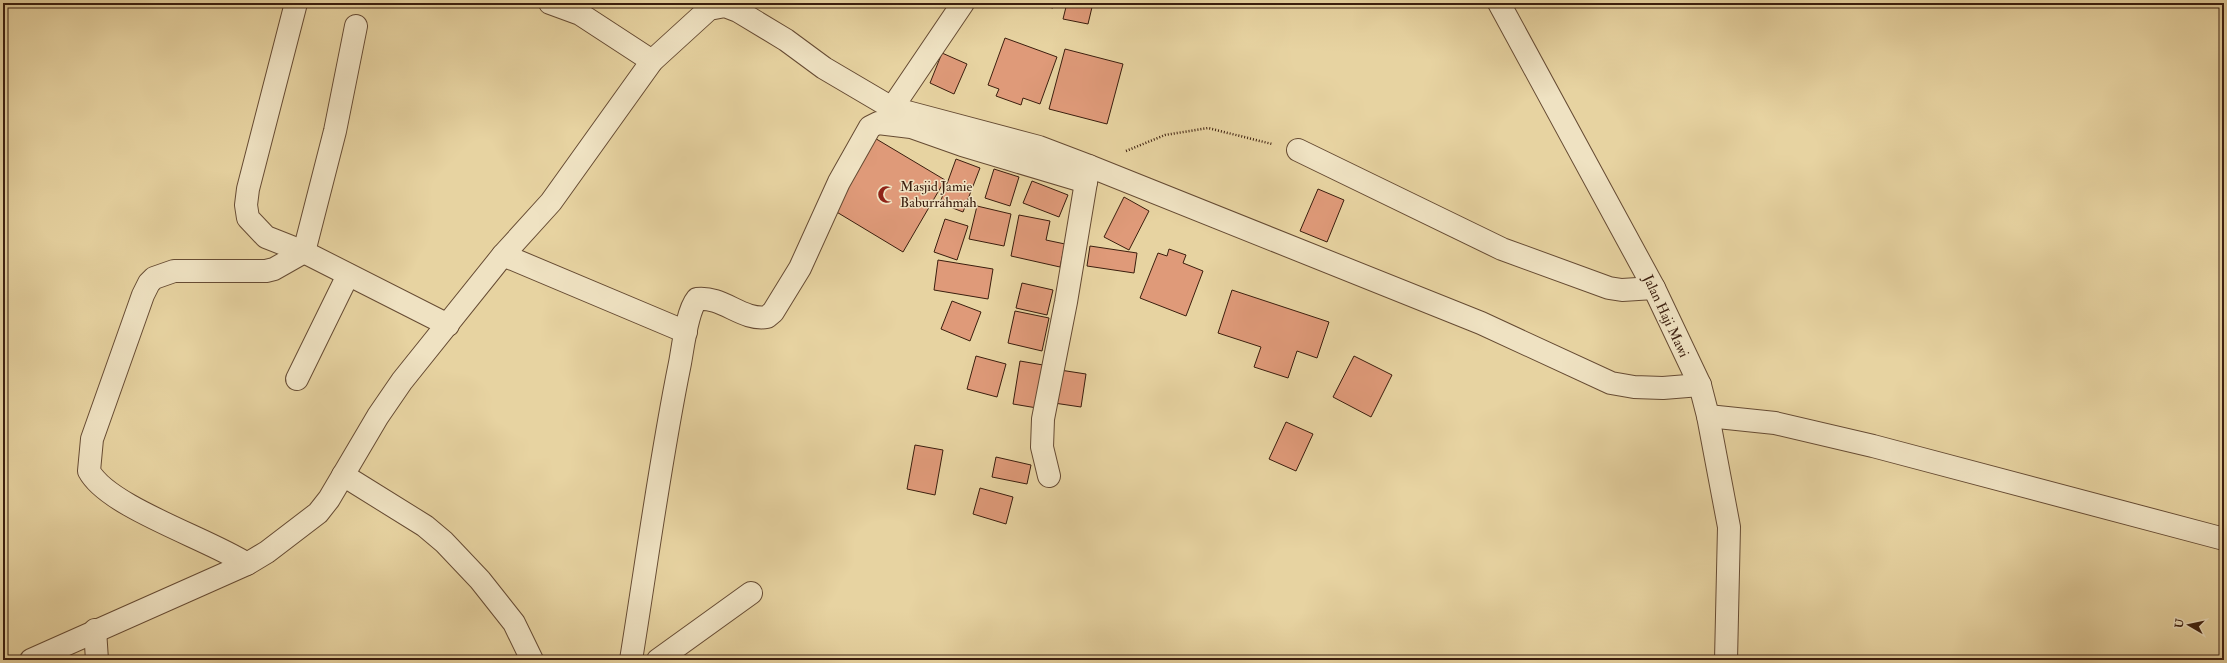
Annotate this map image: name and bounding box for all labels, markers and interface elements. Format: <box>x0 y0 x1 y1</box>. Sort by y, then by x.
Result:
place label: Masjid Jamie Baburrahmah <box>900 178 977 211</box>
mosque icon: Masjid Jamie Baburrahmah <box>877 184 897 204</box>
street label: Jalan Haji Mawi <box>1639 271 1693 360</box>
north arrow <box>2169 605 2209 645</box>
text: U <box>2172 617 2187 629</box>

